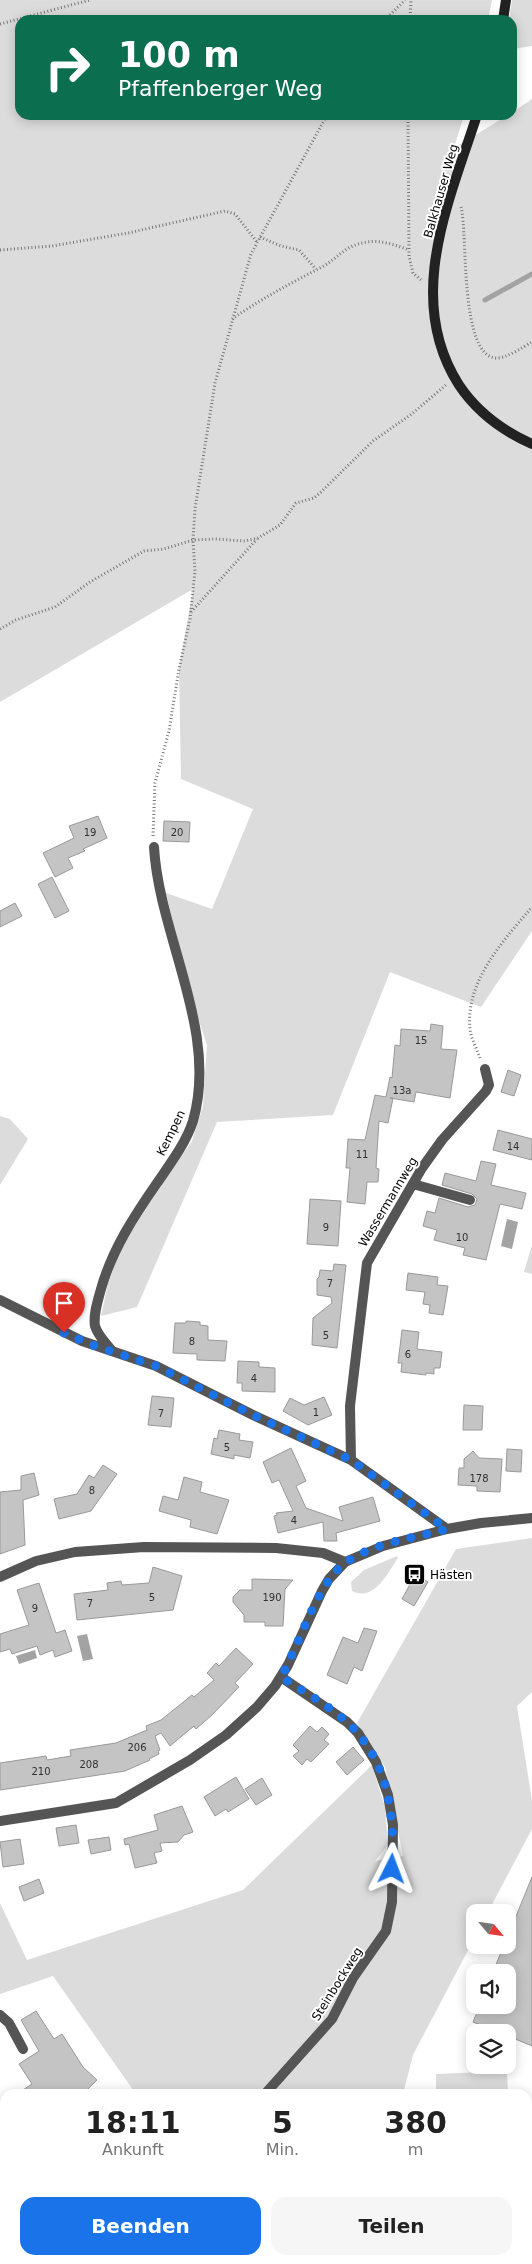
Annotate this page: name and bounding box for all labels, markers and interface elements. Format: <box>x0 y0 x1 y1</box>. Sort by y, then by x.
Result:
icon: right <box>35 35 100 100</box>
text: 100 m <box>118 35 240 75</box>
text: Pfaffenberger Weg <box>118 76 323 101</box>
street label: Balkhauser Weg <box>421 142 461 240</box>
house number: 19 <box>84 827 96 838</box>
house number: 20 <box>171 827 183 838</box>
house number: 15 <box>415 1035 427 1046</box>
house number: 13a <box>393 1085 411 1096</box>
street label: Kempen <box>154 1108 188 1158</box>
house number: 14 <box>507 1141 519 1152</box>
house number: 11 <box>356 1149 368 1160</box>
street label: Wassermannweg <box>356 1155 420 1249</box>
house number: 9 <box>323 1222 329 1233</box>
house number: 10 <box>456 1232 468 1243</box>
house number: 7 <box>327 1278 333 1289</box>
pin <box>43 1282 85 1333</box>
icon: arrive <box>50 1289 78 1317</box>
house number: 5 <box>323 1330 329 1341</box>
house number: 8 <box>189 1336 195 1347</box>
house number: 6 <box>405 1349 411 1360</box>
house number: 4 <box>251 1373 257 1384</box>
house number: 1 <box>313 1407 319 1418</box>
house number: 7 <box>158 1408 164 1419</box>
house number: 5 <box>224 1442 230 1453</box>
house number: 178 <box>469 1473 489 1484</box>
house number: 8 <box>89 1485 95 1496</box>
house number: 4 <box>291 1515 297 1526</box>
bus stop icon: Hästen <box>402 1563 426 1587</box>
place label: Hästen <box>430 1568 472 1582</box>
house number: 5 <box>149 1592 155 1603</box>
house number: 190 <box>262 1592 282 1603</box>
house number: 7 <box>87 1598 93 1609</box>
house number: 9 <box>32 1603 38 1614</box>
house number: 206 <box>127 1742 147 1753</box>
house number: 208 <box>79 1759 99 1770</box>
house number: 210 <box>31 1766 51 1777</box>
position arrow <box>365 1842 417 1894</box>
north arrow <box>466 1904 516 1954</box>
map controls <box>466 1904 516 2074</box>
street label: Steinbockweg <box>309 1945 365 2023</box>
button: sound <box>466 1964 516 2014</box>
button: layers <box>466 2024 516 2074</box>
text: 18:11 <box>85 2105 181 2140</box>
text: 5 <box>272 2105 293 2140</box>
text: 380 <box>384 2105 447 2140</box>
text: Ankunft <box>102 2140 164 2159</box>
text: Min. <box>266 2140 299 2159</box>
text: m <box>408 2140 423 2159</box>
button: Beenden <box>20 2197 261 2255</box>
button: Teilen <box>271 2197 512 2255</box>

